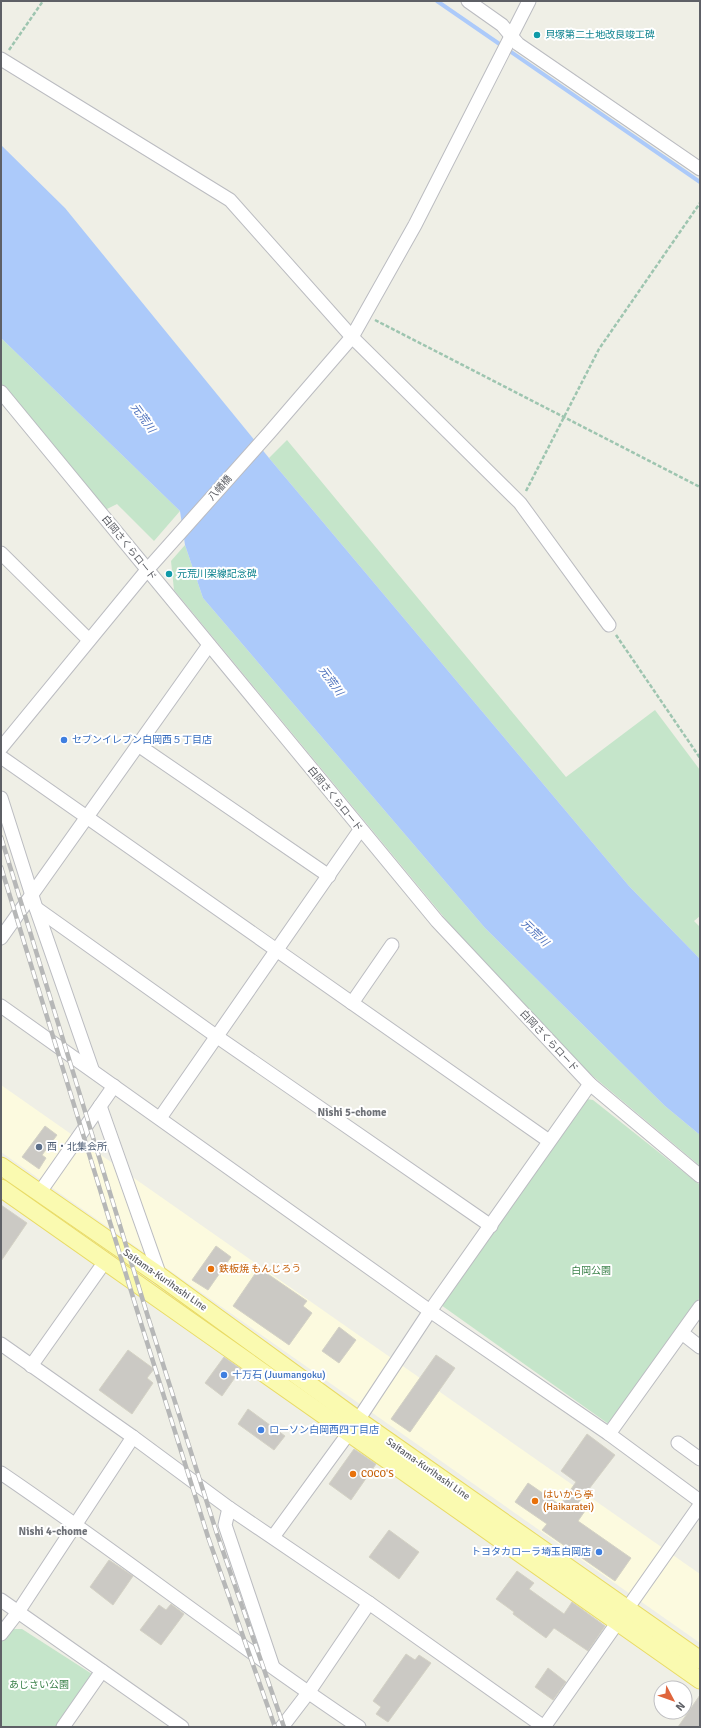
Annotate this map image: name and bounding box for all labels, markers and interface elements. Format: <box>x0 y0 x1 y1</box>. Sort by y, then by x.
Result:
place label: 貝塚第二土地改良竣工碑 <box>545 29 655 41</box>
marker: 貝塚第二土地改良竣工碑 <box>532 30 542 40</box>
water label: 元荒川 <box>128 401 159 436</box>
street label: 八幡橋 <box>206 473 234 503</box>
street label: 白岡さくらロード <box>99 513 159 583</box>
place label: 元荒川架線記念碑 <box>177 568 257 580</box>
marker: 元荒川架線記念碑 <box>164 569 174 579</box>
water label: 元荒川 <box>316 664 347 699</box>
place label: セブンイレブン白岡西５丁目店 <box>72 734 212 746</box>
marker: セブンイレブン白岡西５丁目店 <box>59 735 69 745</box>
street label: 白岡さくらロード <box>305 764 365 834</box>
water label: 元荒川 <box>519 917 552 950</box>
street label: 白岡さくらロード <box>517 1008 581 1074</box>
district label: Nishi 5-chome <box>318 1106 387 1119</box>
place label: 西・北集会所 <box>47 1141 107 1153</box>
marker: 西・北集会所 <box>34 1142 44 1152</box>
street label: Saitama-Kurihashi Line <box>121 1246 209 1314</box>
place label: 鉄板焼 もんじろう <box>219 1263 301 1275</box>
marker: 鉄板焼 もんじろう <box>206 1264 216 1274</box>
park label: 白岡公園 <box>571 1265 611 1277</box>
place label: 十万石 (Juumangoku) <box>232 1369 326 1381</box>
marker: 十万石 (Juumangoku) <box>219 1370 229 1380</box>
place label: ローソン白岡西四丁目店 <box>269 1424 379 1436</box>
marker: ローソン白岡西四丁目店 <box>256 1425 266 1435</box>
street label: Saitama-Kurihashi Line <box>384 1435 472 1503</box>
place label: COCO'S <box>361 1468 394 1480</box>
marker: COCO'S <box>348 1469 358 1479</box>
place label: はいから亭 (Haikaratei) <box>543 1489 594 1513</box>
marker: はいから亭 (Haikaratei) <box>530 1496 540 1506</box>
district label: Nishi 4-chome <box>19 1525 88 1538</box>
place label: トヨタカローラ埼玉白岡店 <box>471 1546 591 1558</box>
marker: トヨタカローラ埼玉白岡店 <box>594 1547 604 1557</box>
park label: あじさい公園 <box>9 1679 69 1691</box>
north arrow <box>653 1680 693 1720</box>
text: N <box>673 1699 688 1713</box>

